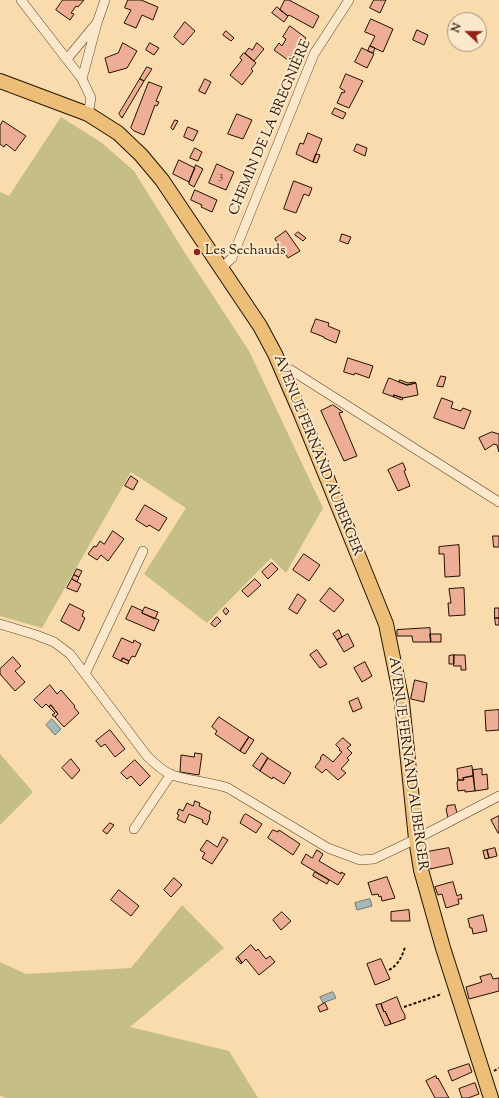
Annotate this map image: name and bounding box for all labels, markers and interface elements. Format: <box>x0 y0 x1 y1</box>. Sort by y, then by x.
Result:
north arrow <box>447 12 487 52</box>
text: N <box>448 21 466 35</box>
street label: CHEMIN DE LA BREGNIÈRE <box>226 38 316 218</box>
house number: 3 <box>219 170 223 184</box>
place label: Les Sechauds <box>205 244 286 260</box>
marker: Les Sechauds <box>192 247 202 257</box>
street label: AVENUE FERNAND AUBERGER <box>269 353 365 559</box>
street label: AVENUE FERNAND AUBERGER <box>384 656 430 872</box>

